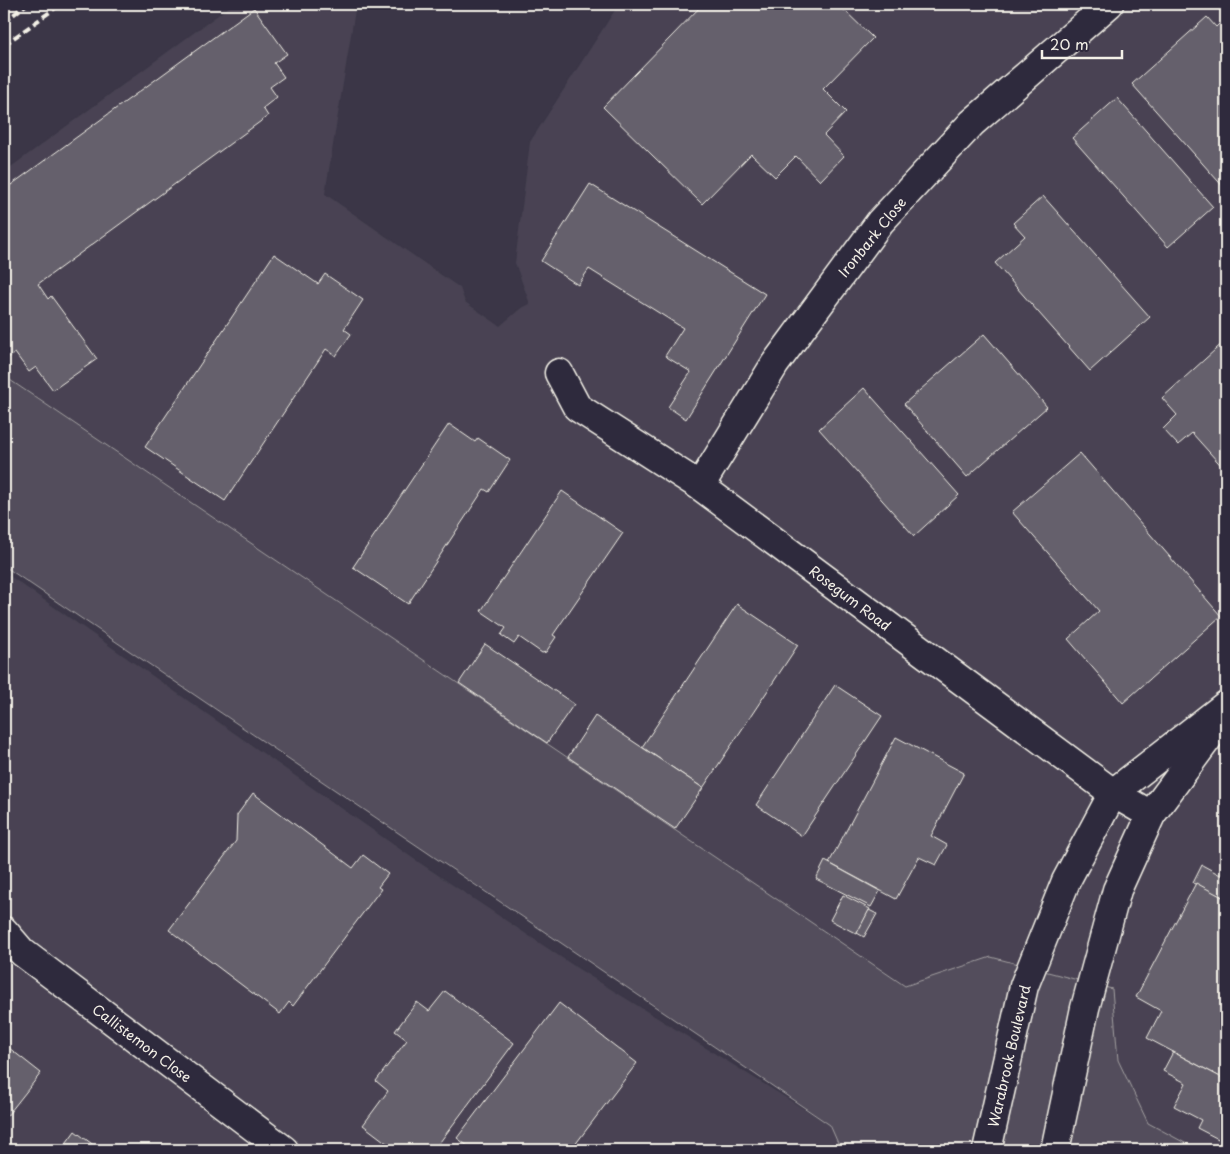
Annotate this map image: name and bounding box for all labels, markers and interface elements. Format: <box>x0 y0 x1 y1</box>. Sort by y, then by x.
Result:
scale bar <box>1042 28 1122 60</box>
text: 20 m <box>1050 32 1089 55</box>
street label: Ironbark Close <box>833 192 911 282</box>
street label: Rosegum Road <box>805 560 895 636</box>
street label: Warabrook Boulevard <box>982 982 1036 1129</box>
street label: Callistemon Close <box>88 999 196 1087</box>

